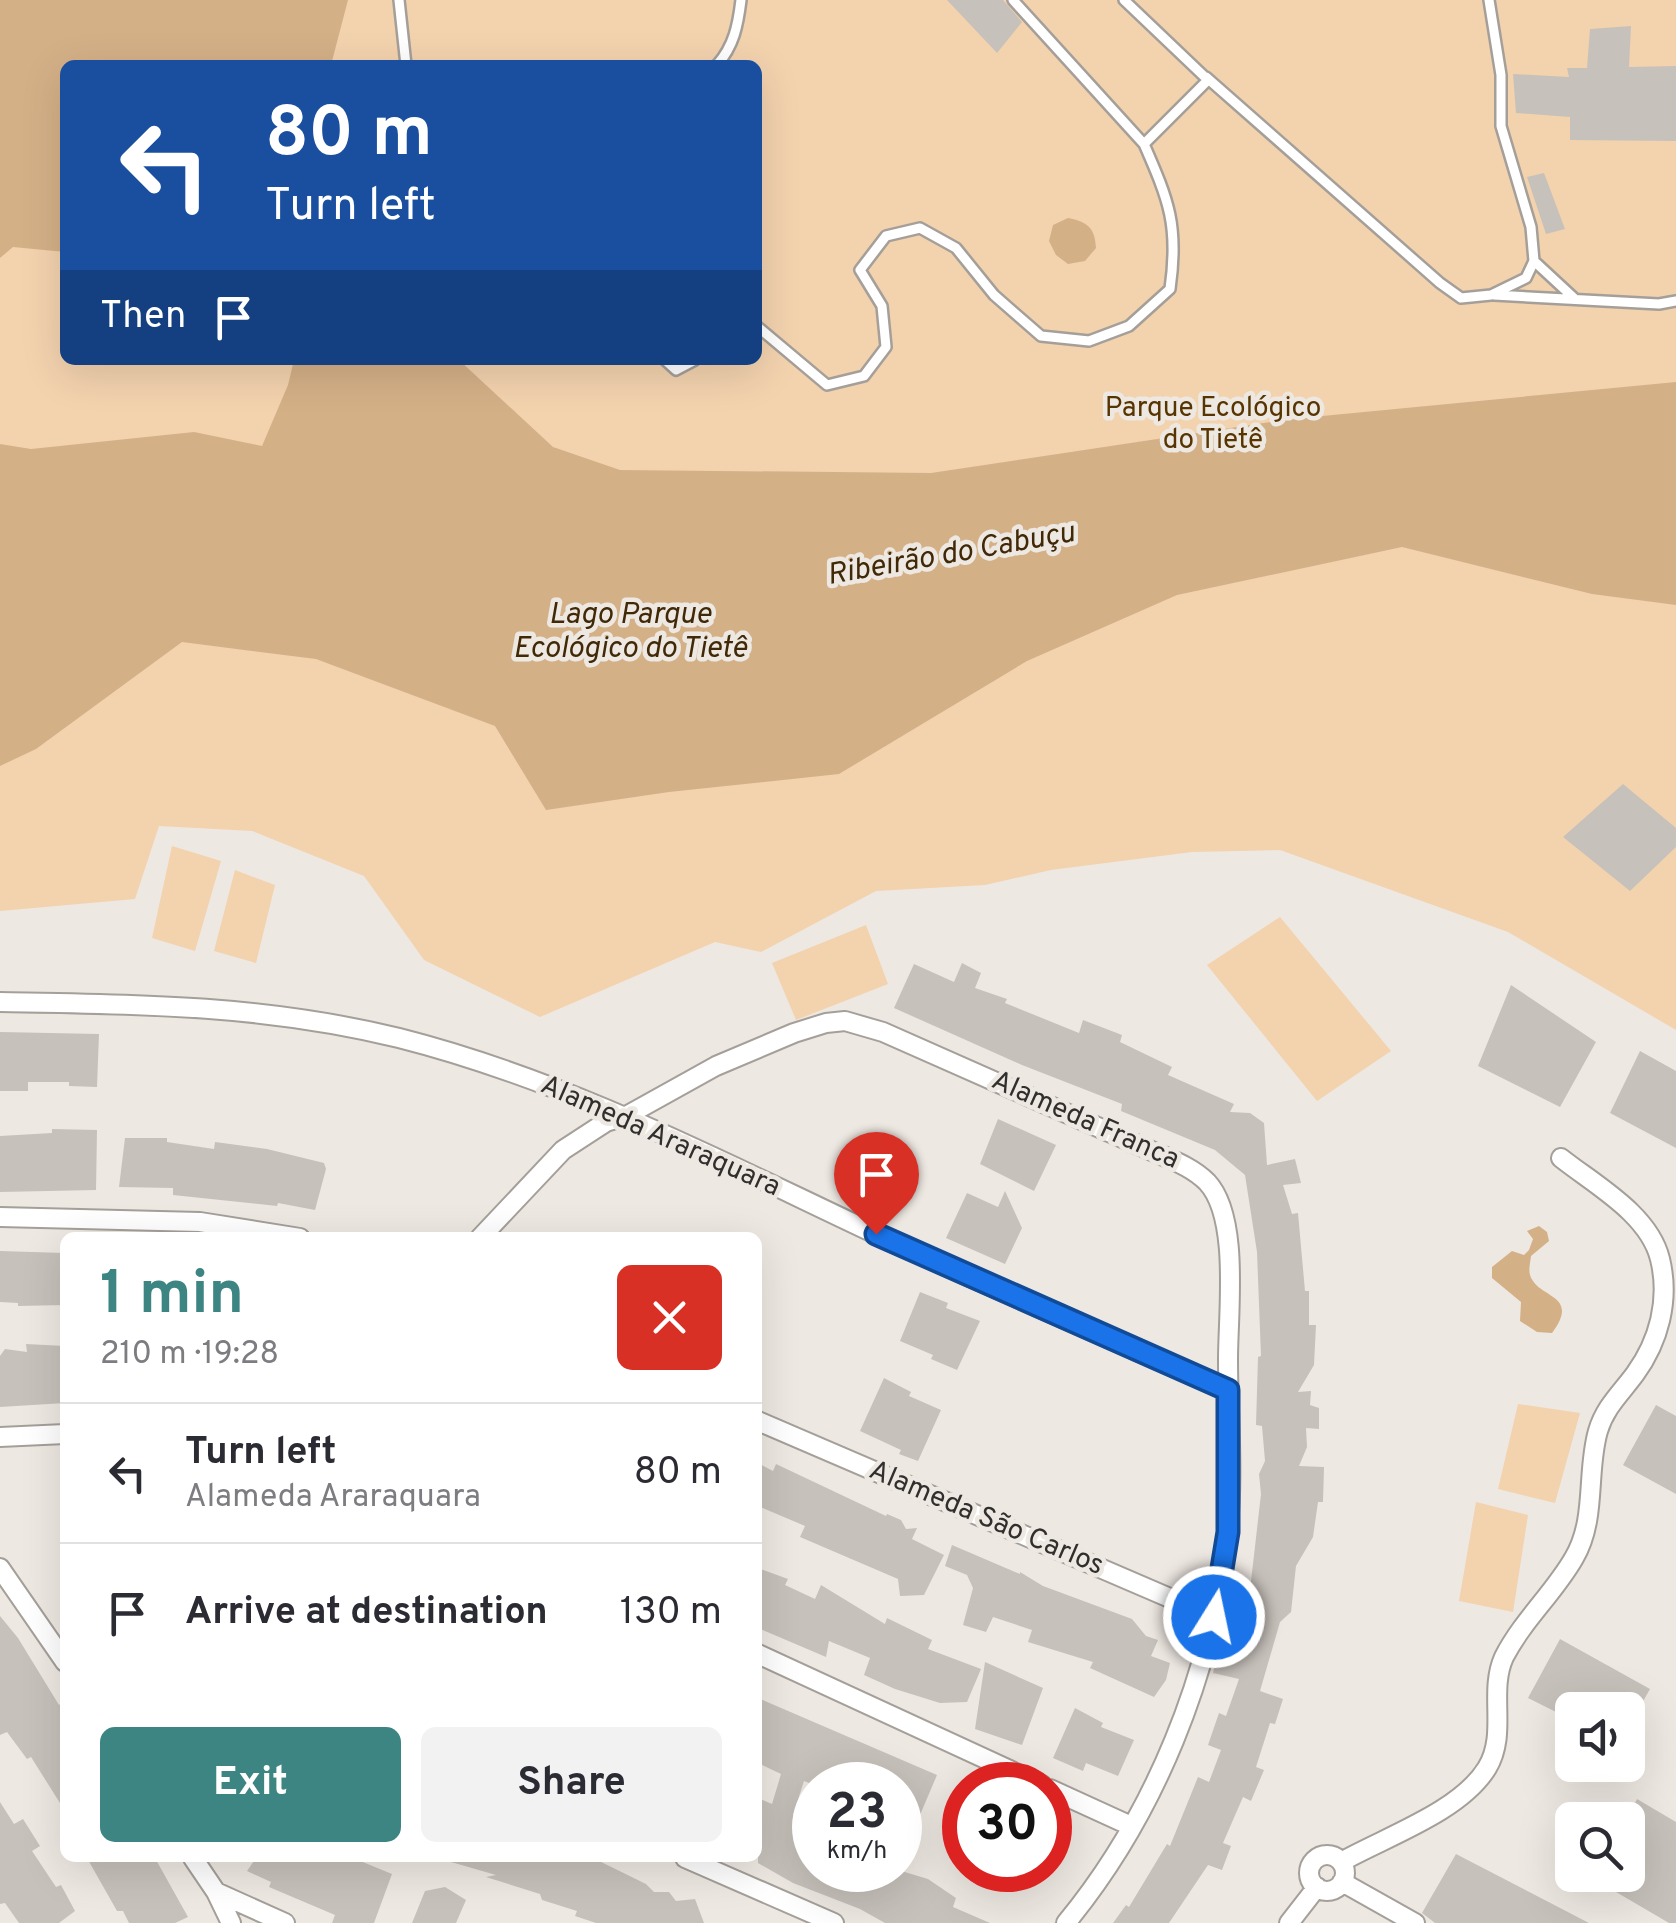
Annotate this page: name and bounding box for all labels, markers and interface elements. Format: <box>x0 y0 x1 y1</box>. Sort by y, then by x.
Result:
text: 80 m <box>265 92 433 181</box>
icon: left <box>100 100 230 230</box>
text: Turn left <box>265 179 436 236</box>
icon: arrive <box>206 290 261 345</box>
text: Then <box>100 293 186 342</box>
park label: Parque Ecológico do Tietê <box>1105 391 1321 459</box>
water label: Ribeirão do Cabuçu <box>824 515 1078 595</box>
water label: Lago Parque Ecológico do Tietê <box>513 597 749 668</box>
street label: Alameda Franca <box>985 1063 1185 1179</box>
street label: Alameda Araraquara <box>534 1068 786 1206</box>
pin <box>834 1132 919 1235</box>
icon: arrive <box>849 1147 904 1202</box>
text: 1 min <box>100 1259 244 1335</box>
button: close <box>617 1265 722 1370</box>
text: 210 m · 19:28 <box>100 1335 279 1375</box>
text: Turn left <box>185 1429 337 1478</box>
icon: left <box>100 1446 155 1501</box>
text: 80 m <box>634 1449 722 1498</box>
street label: Alameda São Carlos <box>863 1453 1109 1585</box>
text: Alameda Araraquara <box>185 1478 481 1518</box>
position arrow <box>1162 1565 1266 1669</box>
icon: arrive <box>100 1586 155 1641</box>
text: Arrive at destination <box>185 1589 548 1638</box>
text: 130 m <box>620 1589 722 1638</box>
map controls <box>1555 1692 1645 1892</box>
button: sound <box>1555 1692 1645 1782</box>
button: Exit <box>100 1727 401 1842</box>
button: Share <box>421 1727 722 1842</box>
speed limit sign: 30 <box>942 1762 1072 1892</box>
text: 23 <box>827 1783 887 1846</box>
button: search <box>1555 1802 1645 1892</box>
text: km/h <box>827 1836 887 1868</box>

